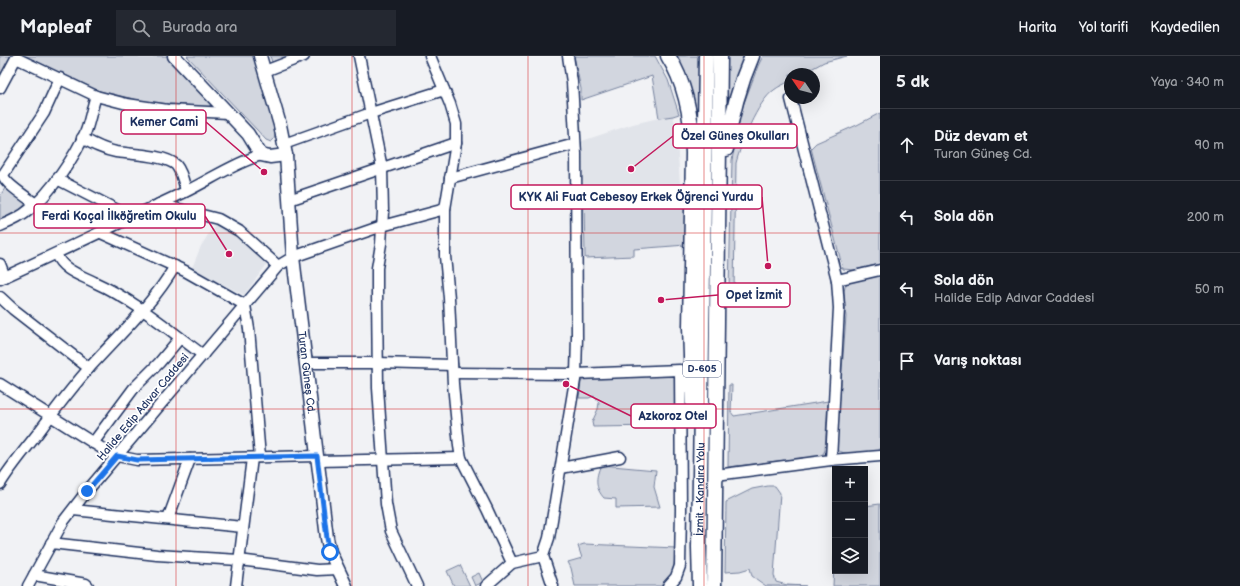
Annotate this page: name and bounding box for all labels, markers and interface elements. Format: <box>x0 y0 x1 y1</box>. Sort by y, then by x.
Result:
search box <box>116 10 396 46</box>
text: Mapleaf <box>20 16 92 39</box>
icon: search <box>130 17 152 39</box>
text: Burada ara <box>162 18 237 37</box>
text: Harita <box>1018 19 1057 36</box>
text: Yol tarifi <box>1079 19 1128 36</box>
text: Kaydedilen <box>1150 19 1220 36</box>
north arrow <box>784 68 820 104</box>
text: 5 dk <box>896 72 929 92</box>
text: Yaya · 340 m <box>1151 74 1224 90</box>
callout: Kemer Cami <box>121 110 206 134</box>
text: Kemer Cami <box>130 115 198 130</box>
callout: Özel Güneş Okulları <box>673 124 797 148</box>
text: Düz devam et <box>934 127 1028 146</box>
text: Özel Güneş Okulları <box>681 128 789 144</box>
icon: ahead <box>896 134 918 156</box>
text: 90 m <box>1195 137 1224 153</box>
text: Turan Güneş Cd. <box>934 146 1032 162</box>
callout: KYK Ali Fuat Cebesoy Erkek Öğrenci Yurdu <box>511 185 762 209</box>
text: KYK Ali Fuat Cebesoy Erkek Öğrenci Yurdu <box>519 189 754 205</box>
callout: Ferdi Koçal İlköğretim Okulu <box>34 204 205 228</box>
icon: left <box>896 206 918 228</box>
text: Ferdi Koçal İlköğretim Okulu <box>41 207 197 224</box>
text: Sola dön <box>934 207 994 226</box>
text: 200 m <box>1187 209 1224 225</box>
text: Sola dön <box>934 271 994 290</box>
icon: left <box>896 278 918 300</box>
text: 50 m <box>1195 281 1224 297</box>
callout: Opet İzmit <box>718 283 790 307</box>
text: Opet İzmit <box>726 286 782 303</box>
text: Halide Edip Adıvar Caddesi <box>934 290 1094 306</box>
street label: Turan Güneş Cd. <box>296 330 318 415</box>
icon: arrive <box>896 350 918 372</box>
street label: Halide Edip Adıvar Caddesi <box>94 351 192 463</box>
text: Varış noktası <box>934 351 1021 370</box>
road number: D-605 <box>683 361 721 377</box>
callout: Azkoroz Otel <box>631 404 716 428</box>
text: Azkoroz Otel <box>637 409 708 424</box>
street label: İzmit - Kandıra Yolu <box>693 442 707 536</box>
map controls <box>832 466 868 574</box>
button: + <box>832 466 868 502</box>
route end <box>78 482 96 500</box>
button: − <box>832 502 868 538</box>
button: layers <box>832 538 868 574</box>
route start <box>321 543 339 561</box>

